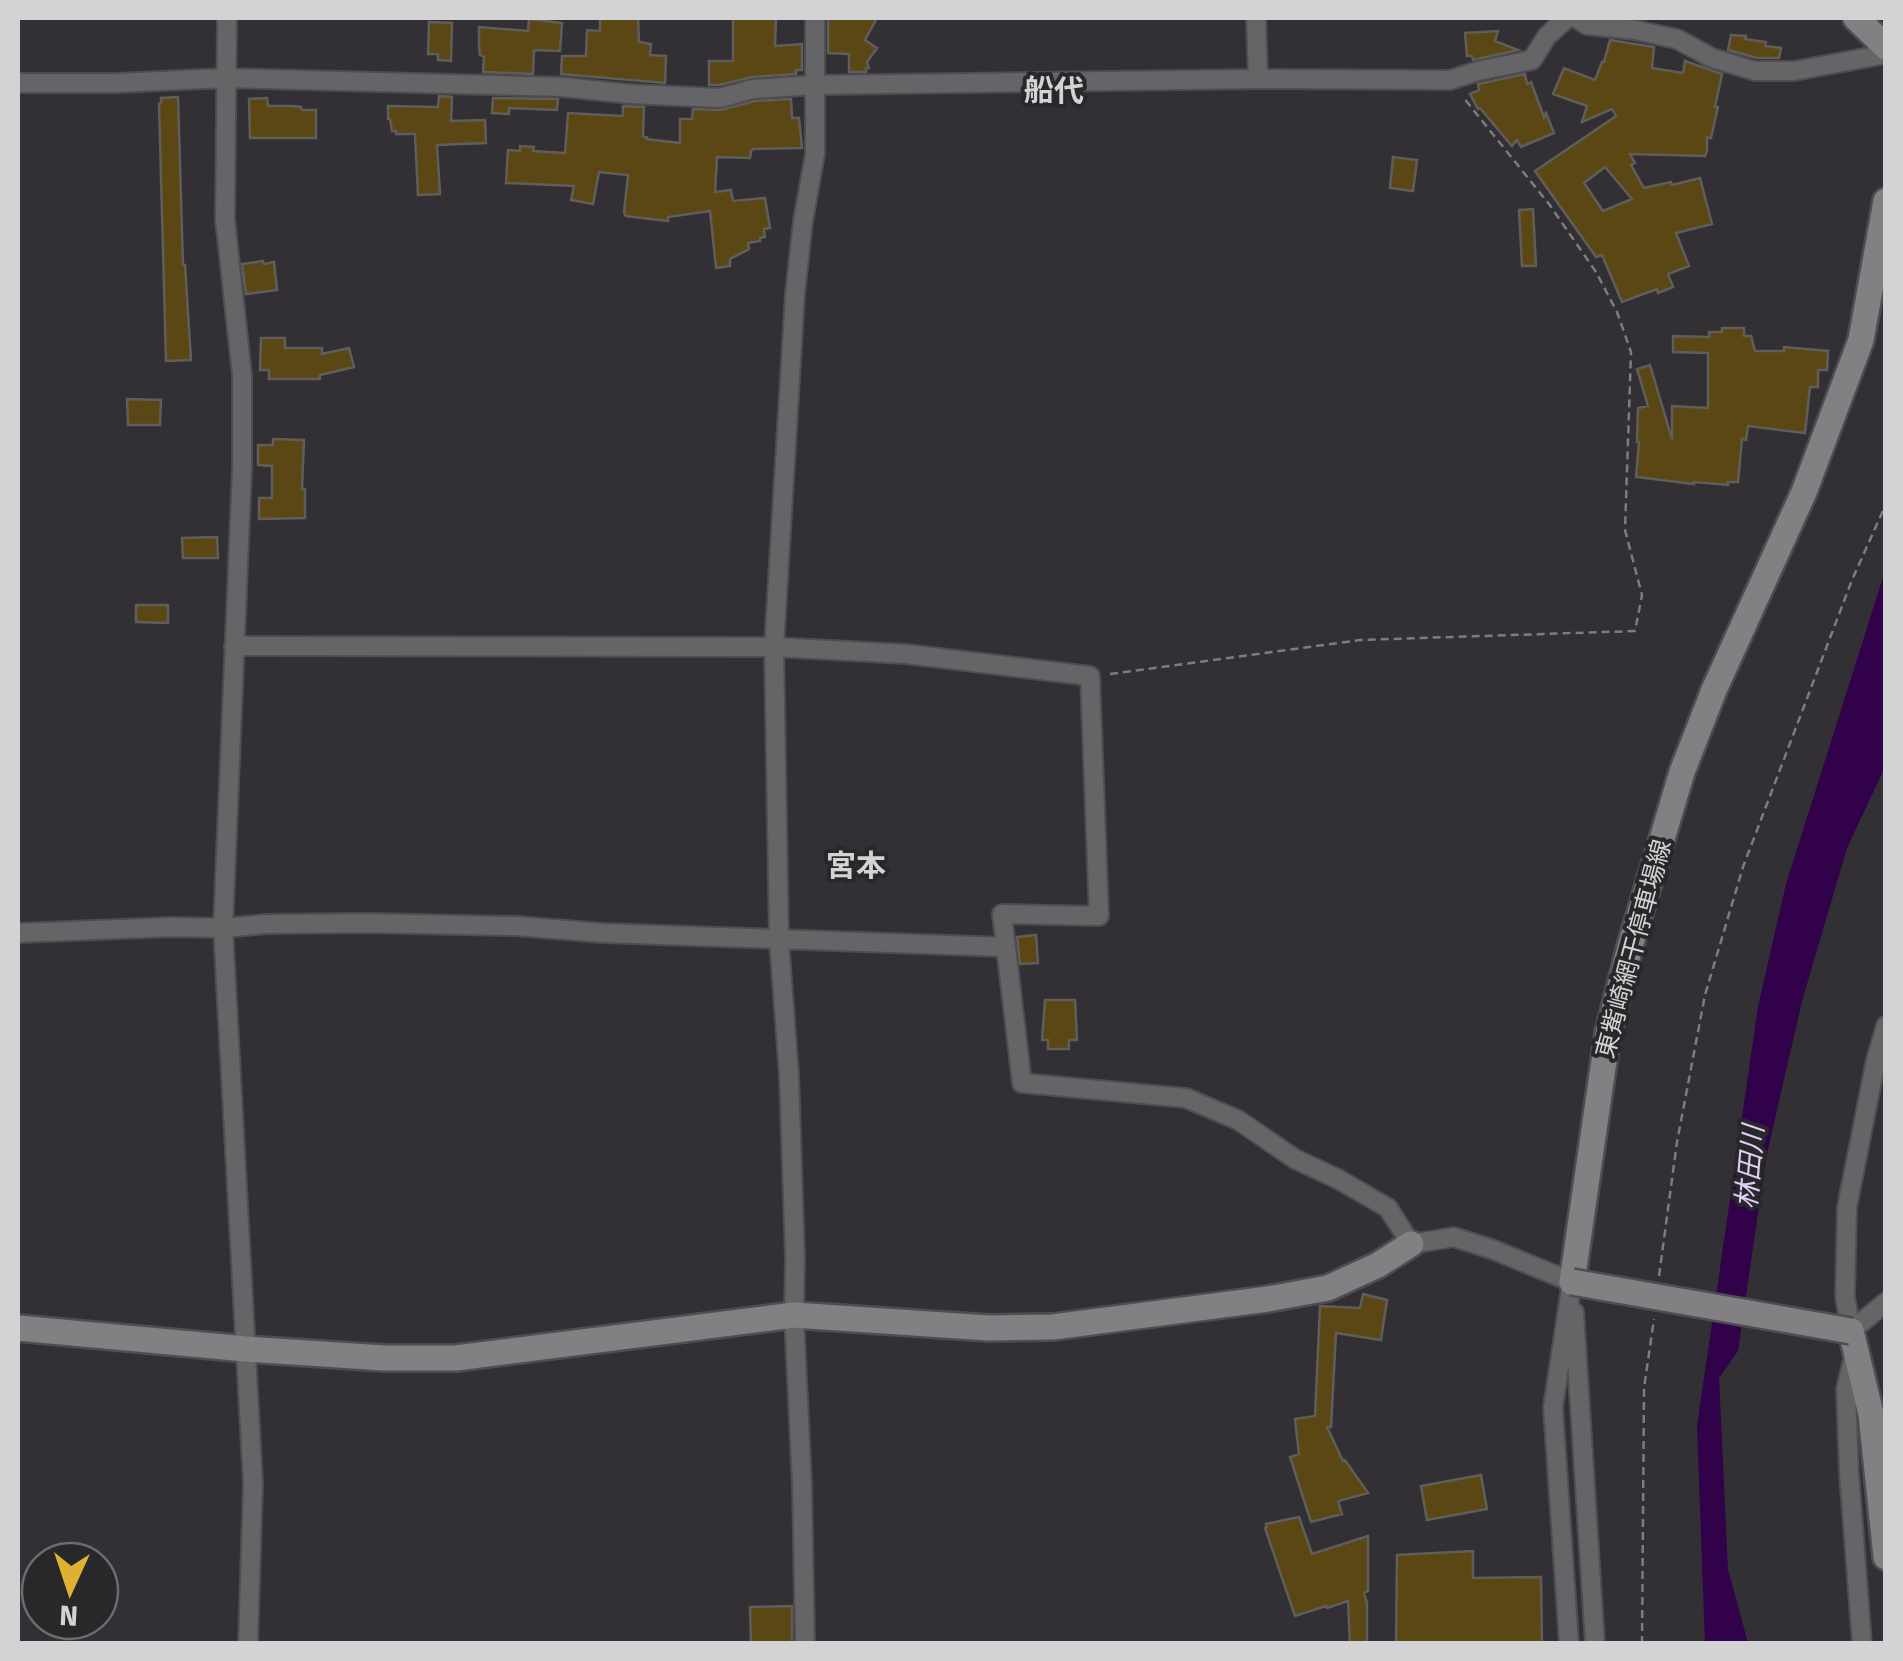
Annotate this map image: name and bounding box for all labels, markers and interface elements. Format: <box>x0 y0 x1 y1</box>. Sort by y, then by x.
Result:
district label: 船代 <box>1024 73 1084 109</box>
street label: 東觜崎網干停車場線 <box>1590 836 1678 1062</box>
district label: 宮本 <box>826 848 886 884</box>
water label: 林田川 <box>1730 1121 1770 1210</box>
north arrow <box>20 1541 120 1641</box>
text: N <box>59 1599 79 1632</box>

